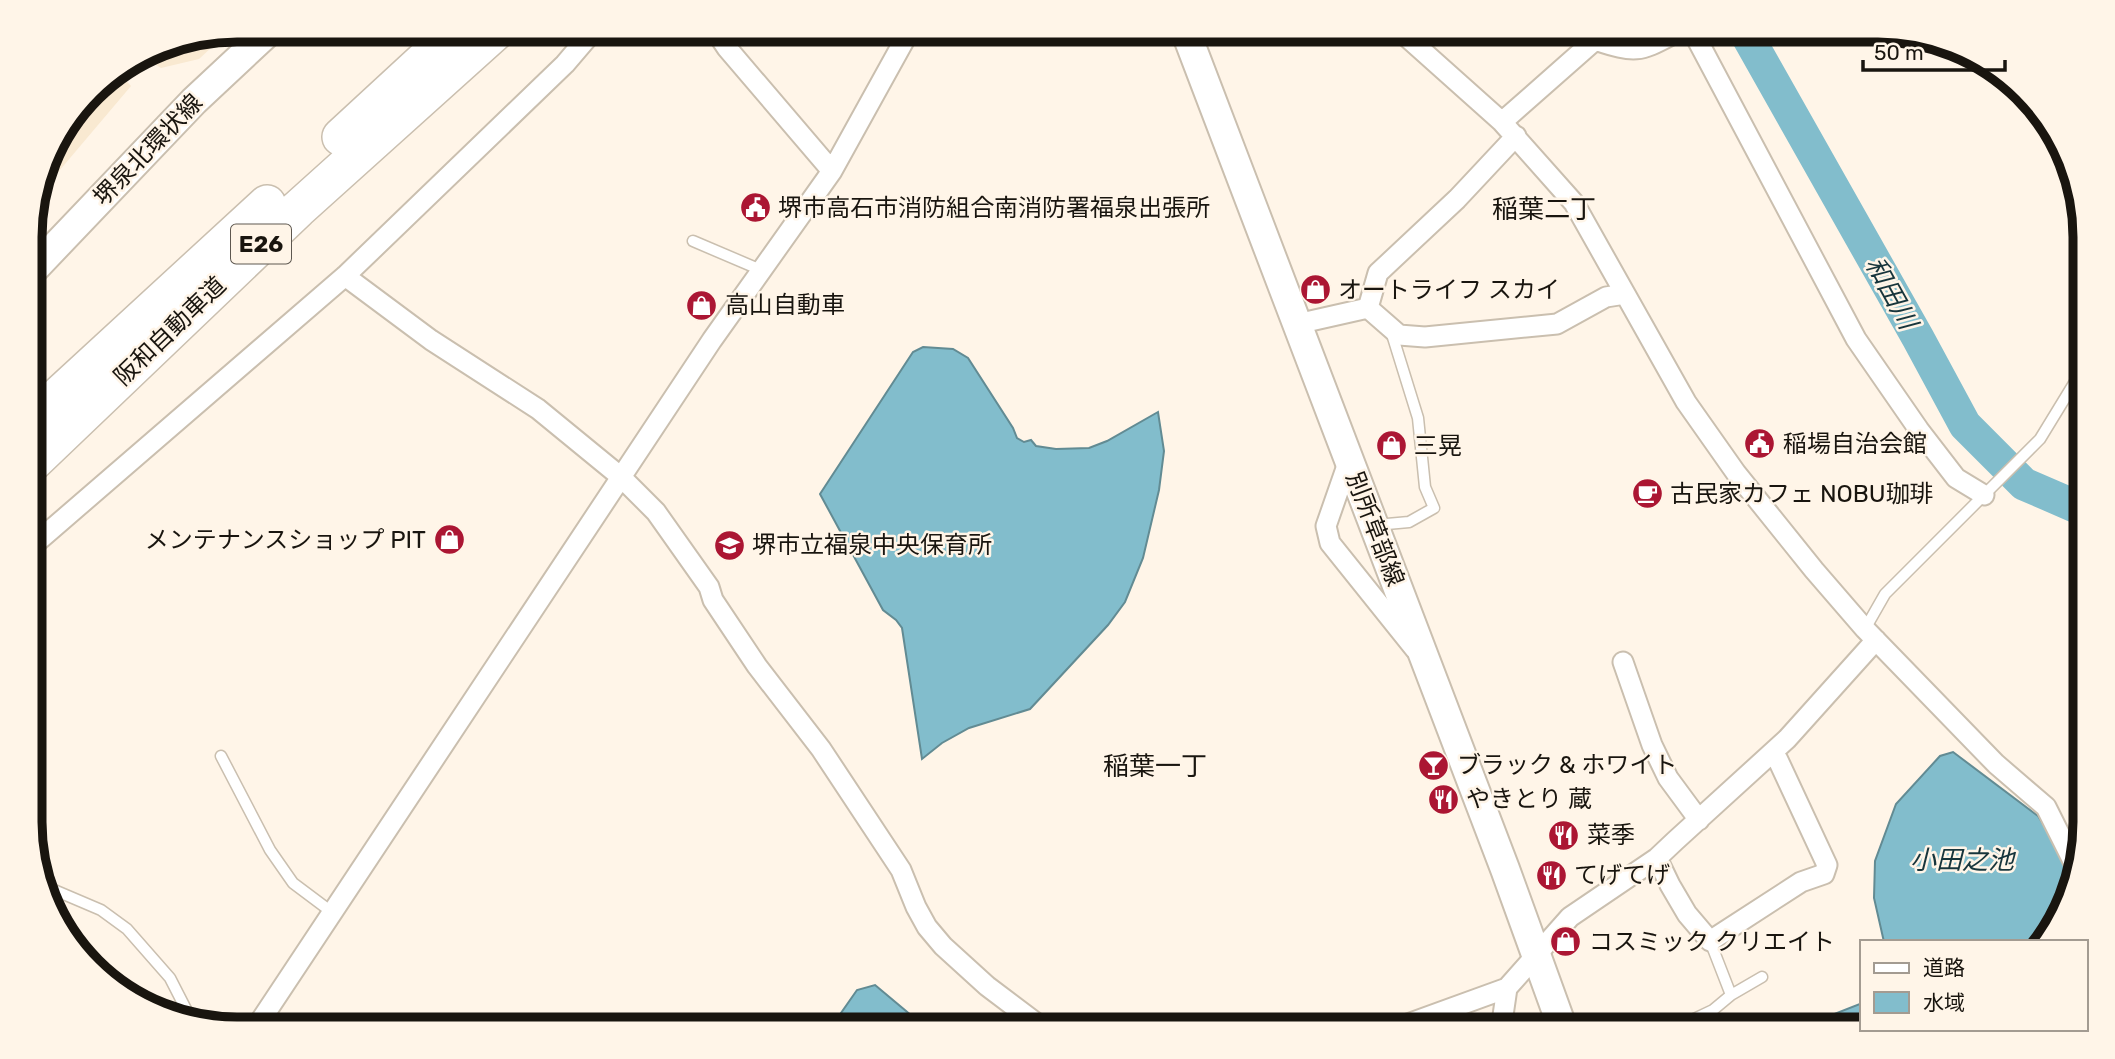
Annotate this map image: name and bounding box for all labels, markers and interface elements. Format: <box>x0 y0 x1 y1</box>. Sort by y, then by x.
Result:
scale bar <box>1863 28 2005 72</box>
text: 50 m <box>1874 40 1924 65</box>
street label: 堺泉北環状線 <box>88 88 208 212</box>
public building icon: 堺市高石市消防組合南消防署福泉出張所 <box>738 191 772 225</box>
place label: 堺市高石市消防組合南消防署福泉出張所 <box>778 194 1210 222</box>
district label: 稲葉二丁 <box>1492 194 1596 225</box>
road number: E26 <box>231 224 291 264</box>
water label: 和田川 <box>1859 251 1925 337</box>
street label: 阪和自動車道 <box>108 271 232 391</box>
shop icon: オートライフ スカイ <box>1298 273 1332 307</box>
place label: オートライフ スカイ <box>1338 276 1560 304</box>
shop icon: 高山自動車 <box>685 288 719 322</box>
place label: 高山自動車 <box>725 291 845 319</box>
public building icon: 稲場自治会館 <box>1743 427 1777 461</box>
shop icon: 三晃 <box>1374 429 1408 463</box>
place label: 稲場自治会館 <box>1783 430 1927 458</box>
place label: 三晃 <box>1414 432 1462 460</box>
street label: 別所草部線 <box>1340 468 1410 590</box>
cafe icon: 古民家カフェ NOBU珈琲 <box>1630 477 1664 511</box>
place label: 古民家カフェ NOBU珈琲 <box>1670 480 1934 508</box>
shop icon: メンテナンスショップ PIT <box>432 523 466 557</box>
place label: メンテナンスショップ PIT <box>145 526 426 554</box>
school or university icon: 堺市立福泉中央保育所 <box>712 528 746 562</box>
place label: 堺市立福泉中央保育所 <box>752 531 992 559</box>
bar icon: ブラック & ホワイト <box>1417 748 1451 782</box>
district label: 稲葉一丁 <box>1103 751 1207 782</box>
place label: ブラック & ホワイト <box>1457 751 1677 779</box>
restaurant icon: やきとり 蔵 <box>1426 782 1460 816</box>
place label: やきとり 蔵 <box>1466 785 1592 813</box>
restaurant icon: 菜季 <box>1547 818 1581 852</box>
place label: 菜季 <box>1587 821 1635 849</box>
water label: 小田之池 <box>1910 845 2017 876</box>
restaurant icon: てげてげ <box>1534 858 1568 892</box>
place label: てげてげ <box>1574 861 1670 889</box>
shop icon: コスミック クリエイト <box>1549 925 1583 959</box>
place label: コスミック クリエイト <box>1589 928 1835 956</box>
legend <box>1860 940 2087 1031</box>
text: 道路 <box>1923 955 1965 980</box>
text: 水域 <box>1923 990 1965 1015</box>

